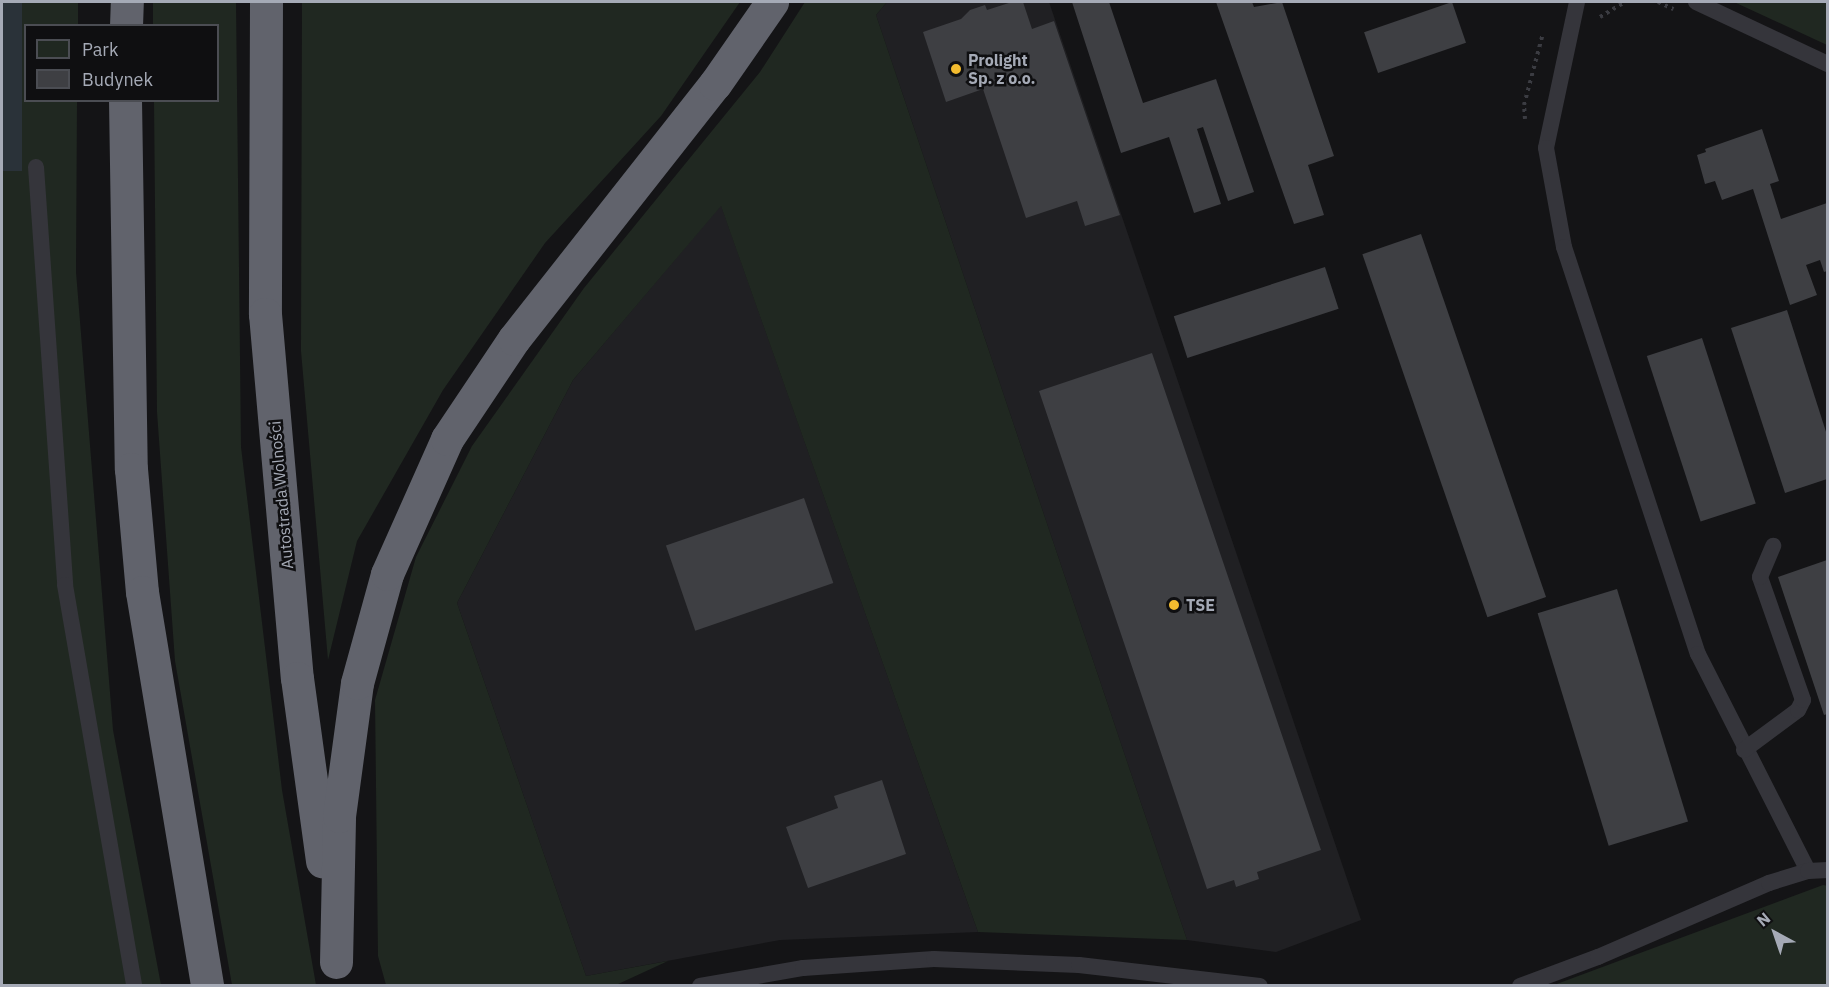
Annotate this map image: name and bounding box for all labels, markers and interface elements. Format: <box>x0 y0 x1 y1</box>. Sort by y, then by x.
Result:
legend <box>24 24 219 102</box>
text: Park <box>82 38 118 61</box>
place label: Prolight Sp. z o.o. <box>968 50 1036 88</box>
marker: Prolight Sp. z o.o. <box>949 62 963 76</box>
text: Budynek <box>82 68 153 91</box>
street label: Autostrada Wolności <box>265 420 297 570</box>
place label: TSE <box>1186 595 1215 615</box>
marker: TSE <box>1167 598 1181 612</box>
north arrow <box>1745 903 1805 963</box>
text: N <box>1753 908 1774 931</box>

